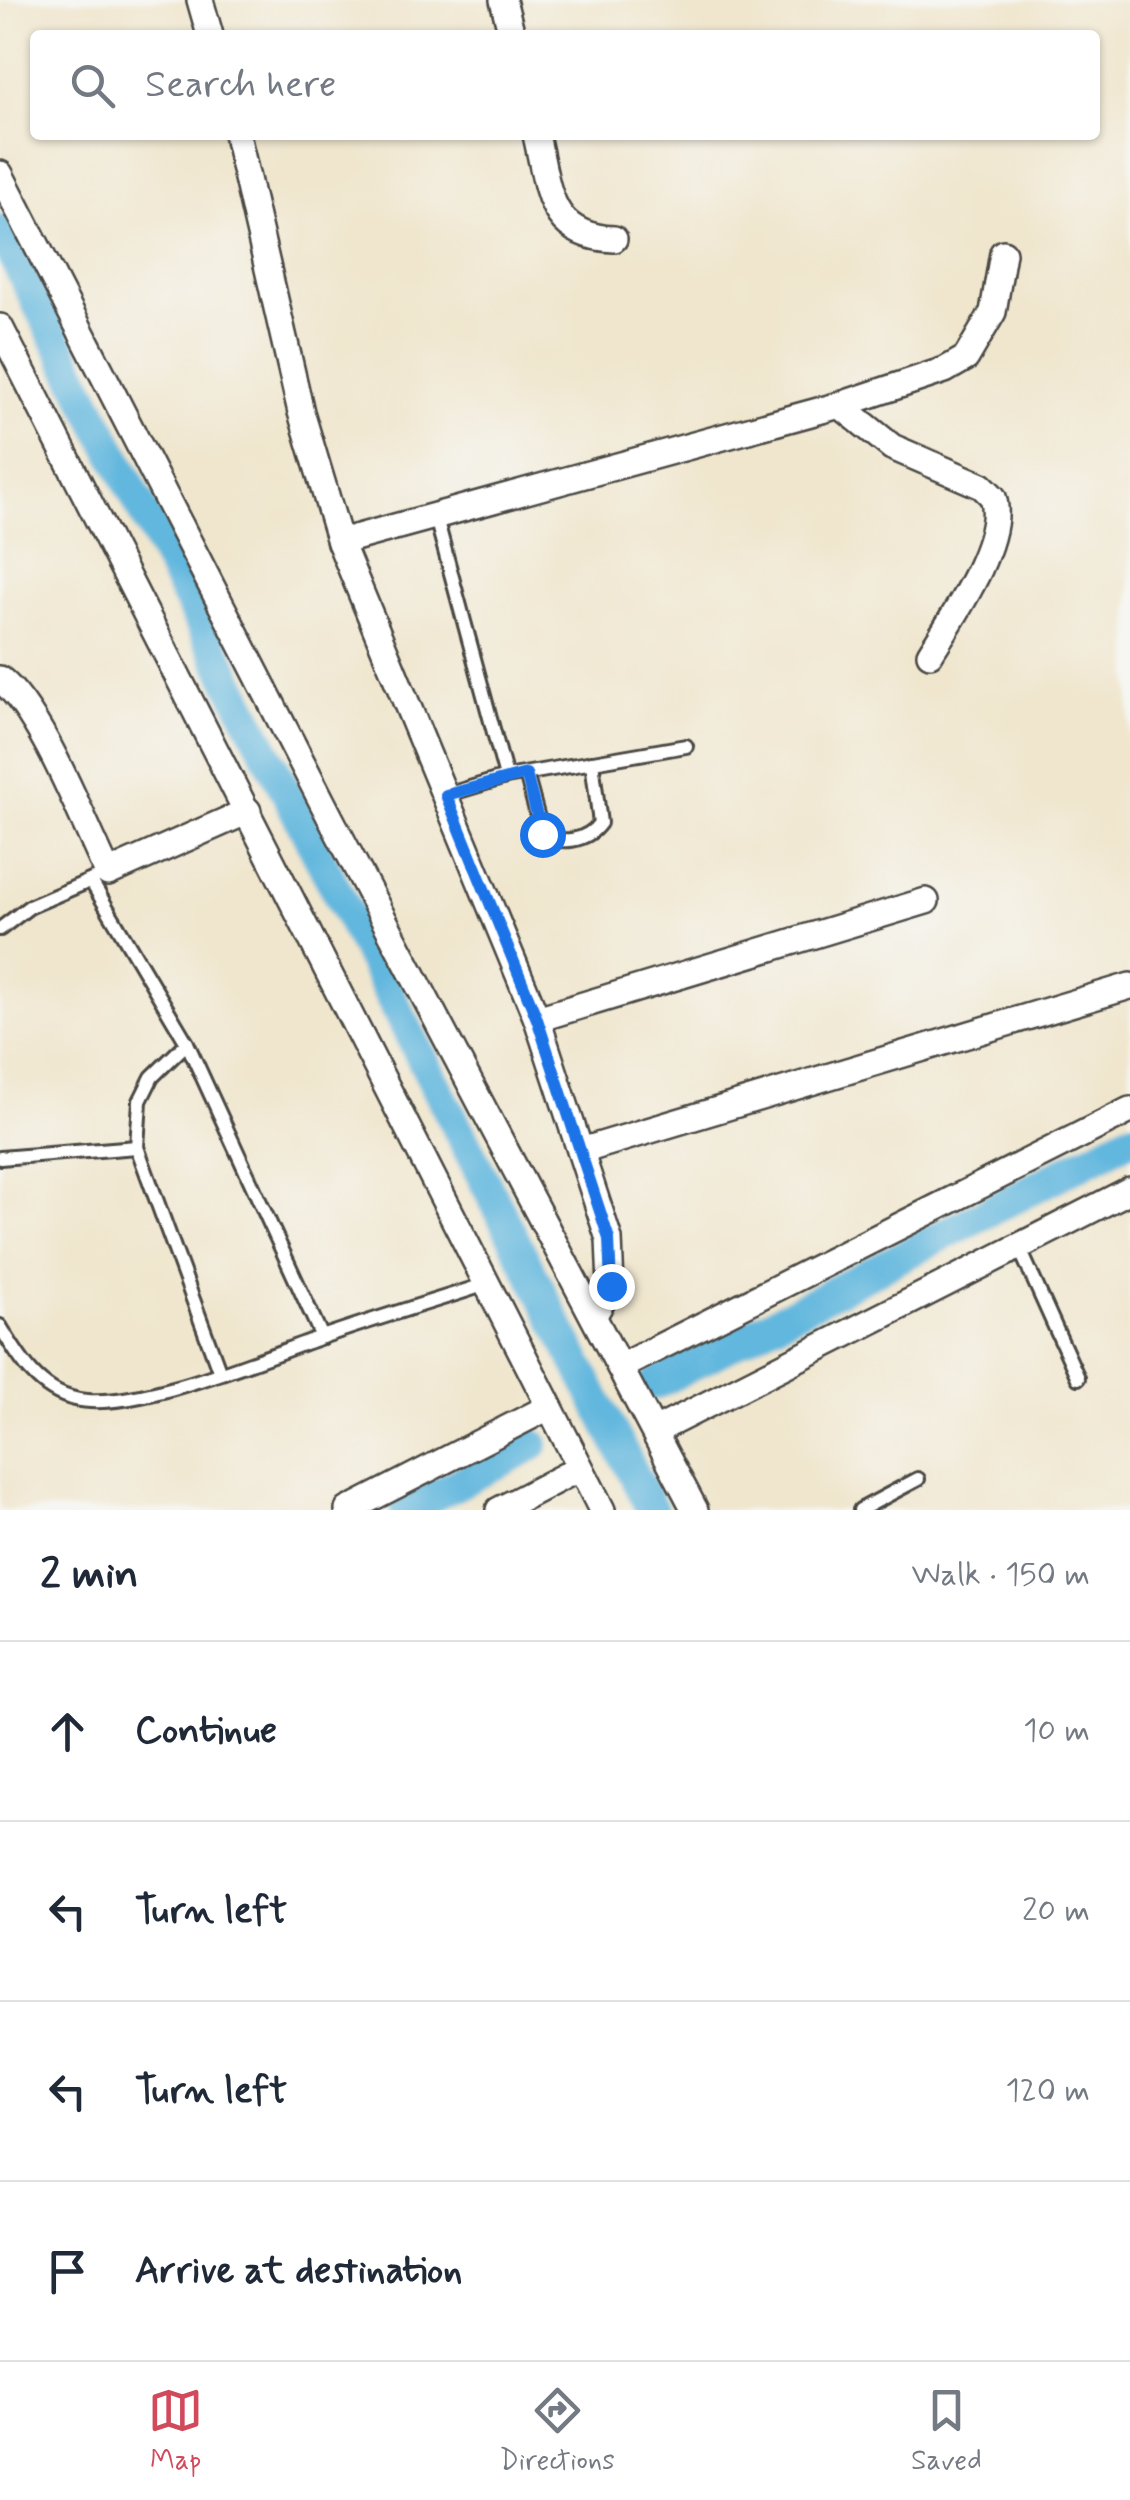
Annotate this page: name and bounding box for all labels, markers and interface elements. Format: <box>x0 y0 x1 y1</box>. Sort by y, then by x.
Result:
search box <box>30 30 1100 140</box>
icon: search <box>65 58 120 113</box>
text: Search here <box>145 61 336 110</box>
route start <box>520 812 566 858</box>
route end <box>589 1264 635 1310</box>
text: 2 min <box>40 1548 139 1603</box>
text: Walk · 150 m <box>912 1554 1090 1596</box>
icon: ahead <box>40 1704 95 1759</box>
text: Continue <box>135 1707 277 1756</box>
text: 10 m <box>1023 1710 1090 1752</box>
icon: left <box>40 1884 95 1939</box>
text: Turn left <box>135 1887 287 1936</box>
text: 20 m <box>1022 1890 1090 1932</box>
icon: left <box>40 2064 95 2119</box>
text: Turn left <box>135 2067 287 2116</box>
text: 120 m <box>1005 2070 1090 2112</box>
icon: arrive <box>40 2244 95 2299</box>
text: Arrive at destination <box>135 2247 462 2296</box>
tab: Map <box>148 2383 203 2480</box>
tab: Directions <box>500 2383 615 2480</box>
tab: Saved <box>911 2383 982 2480</box>

